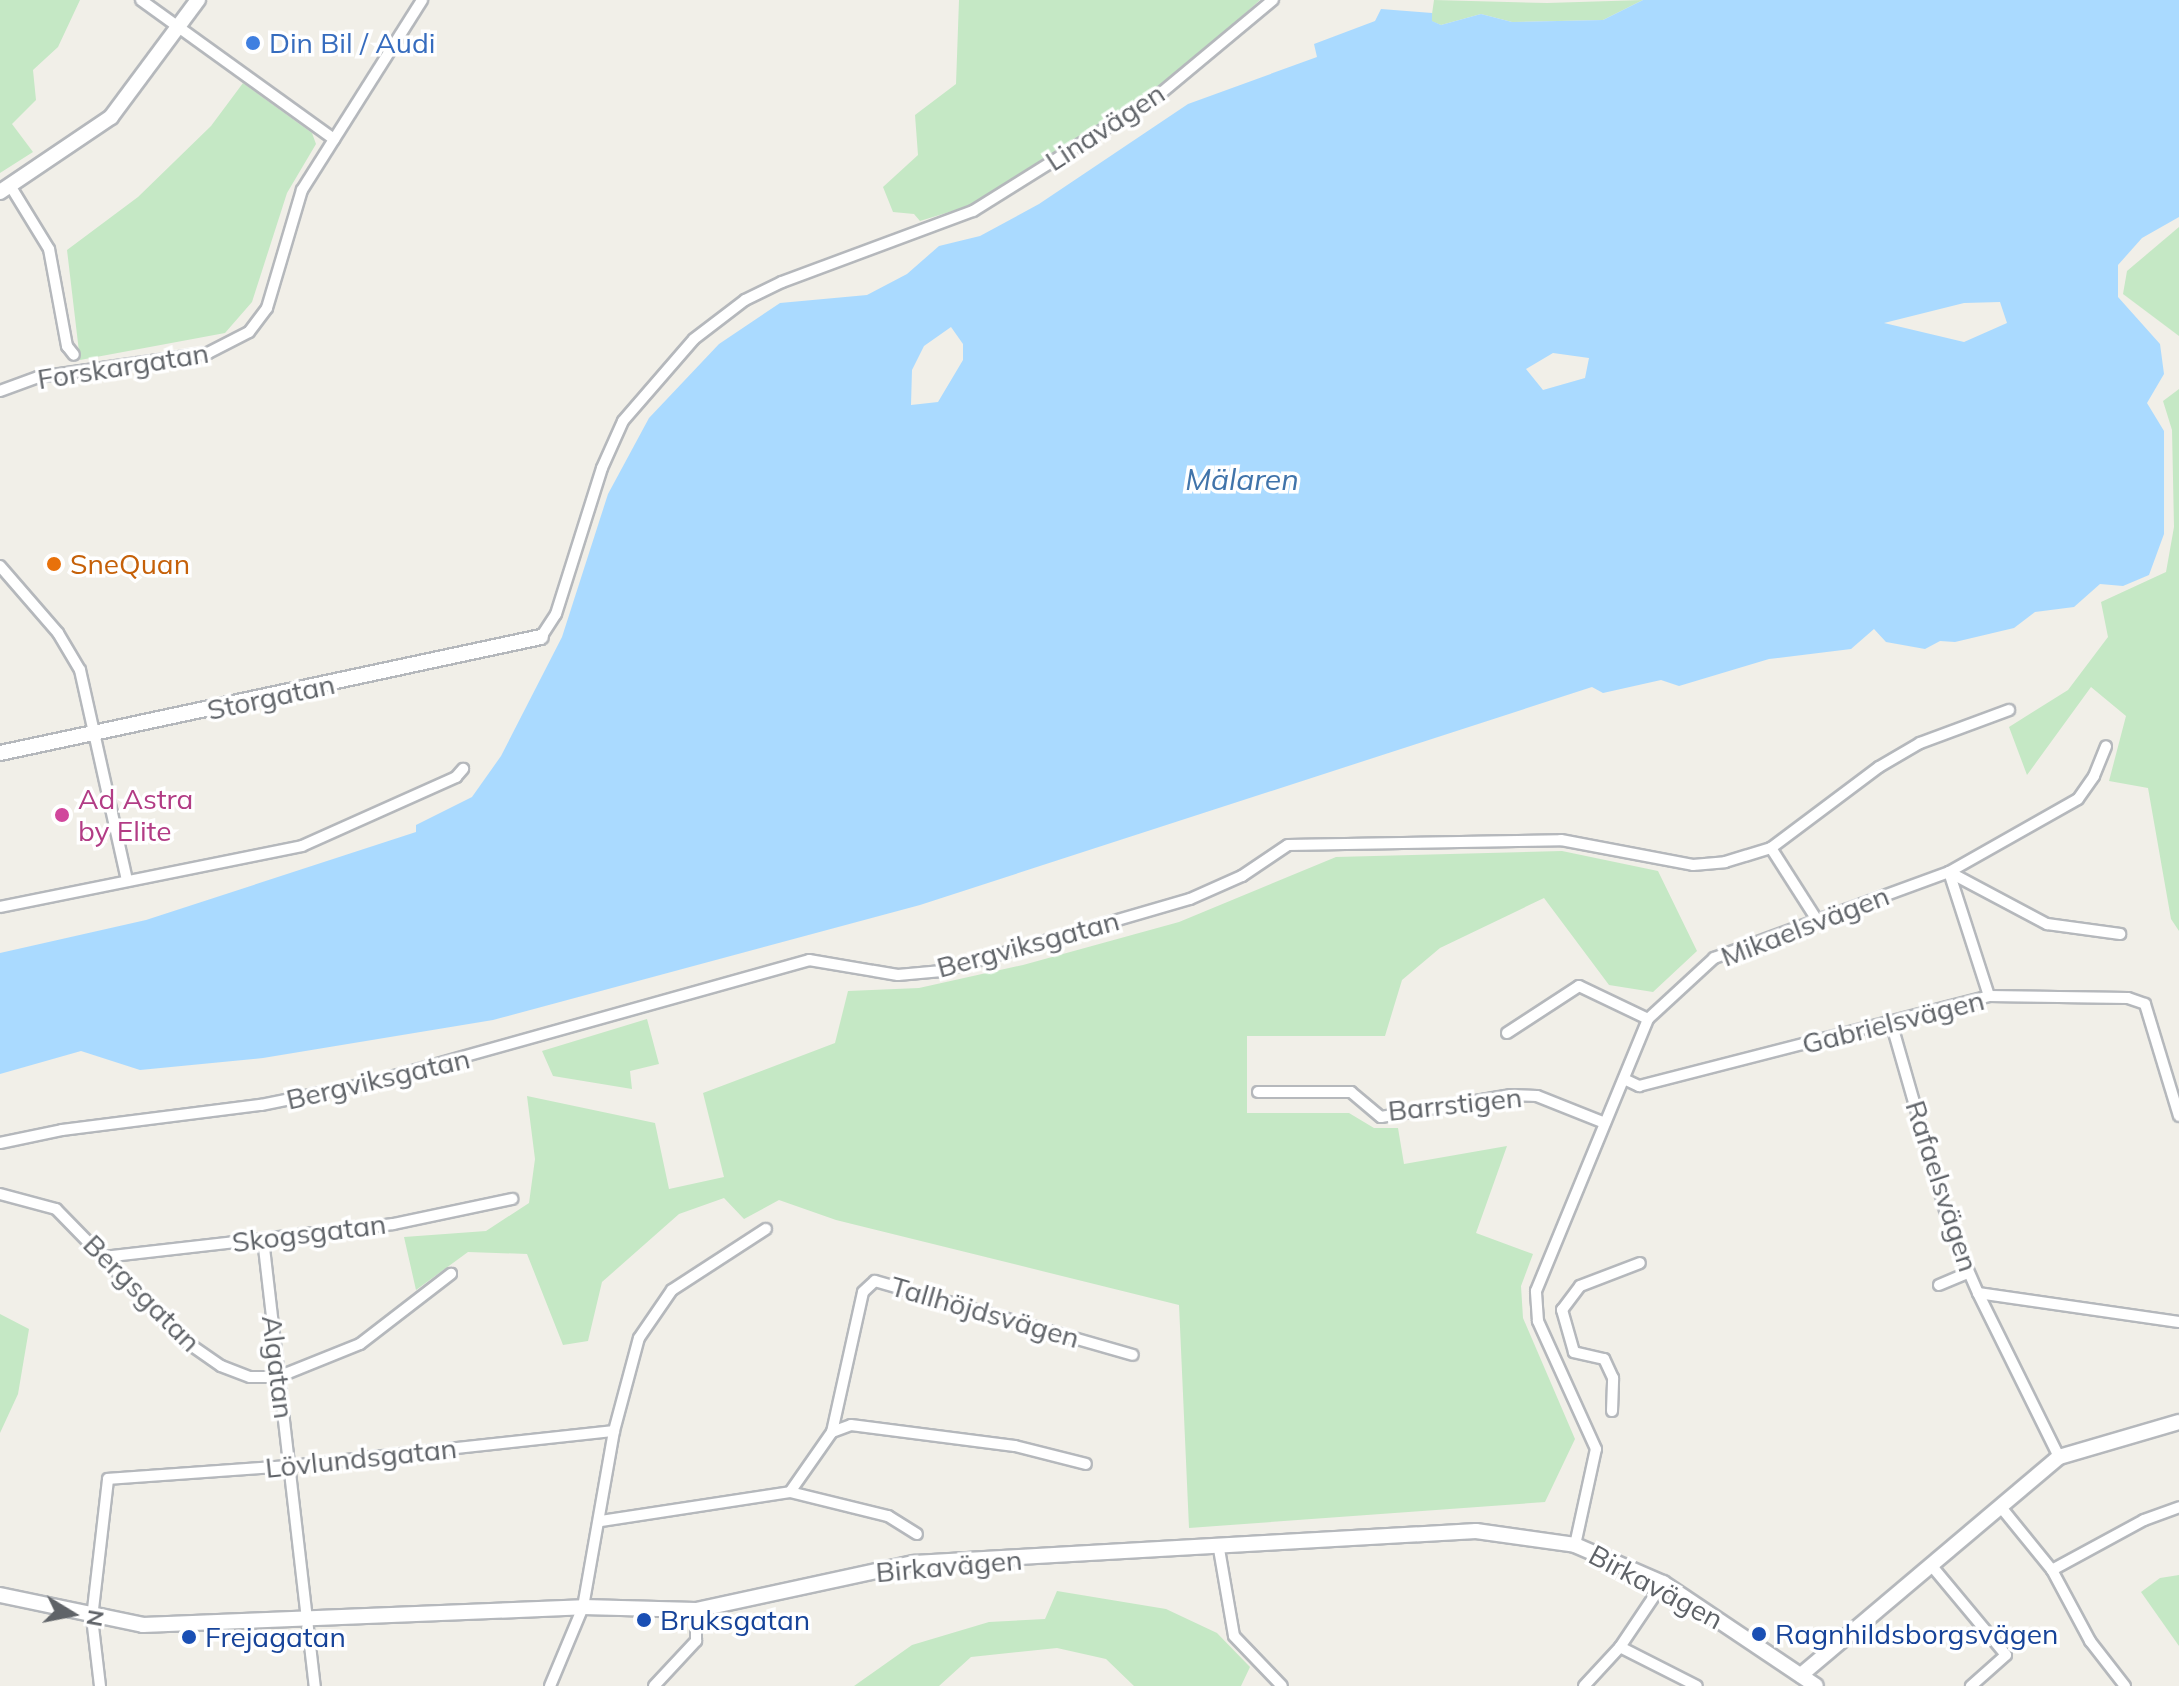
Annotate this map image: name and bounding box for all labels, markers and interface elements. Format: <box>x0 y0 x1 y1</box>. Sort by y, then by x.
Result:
place label: Din Bil / Audi <box>269 26 435 60</box>
marker: Din Bil / Audi <box>244 34 262 52</box>
street label: Linavägen <box>1039 76 1171 178</box>
street label: Forskargatan <box>35 336 211 396</box>
water label: Mälaren <box>1185 461 1299 497</box>
place label: SneQuan <box>70 547 190 581</box>
marker: SneQuan <box>45 555 63 573</box>
street label: Storgatan <box>204 667 338 727</box>
place label: Ad Astra by Elite <box>78 782 193 848</box>
marker: Ad Astra by Elite <box>53 806 71 824</box>
street label: Mikaelsvägen <box>1716 879 1894 973</box>
street label: Bergviksgatan <box>933 904 1123 984</box>
street label: Gabrielsvägen <box>1798 983 1988 1061</box>
street label: Bergviksgatan <box>283 1042 473 1116</box>
street label: Barrstigen <box>1386 1080 1524 1128</box>
street label: Rafaelsvägen <box>1899 1096 1985 1276</box>
street label: Skogsgatan <box>230 1207 388 1259</box>
street label: Bergsgatan <box>76 1227 208 1359</box>
street label: Tallhöjdsvägen <box>887 1269 1083 1355</box>
street label: Algatan <box>255 1313 301 1421</box>
street label: Lövlundsgatan <box>264 1431 458 1485</box>
street label: Birkavägen <box>1583 1538 1729 1636</box>
street label: Birkavägen <box>874 1543 1024 1589</box>
north arrow <box>32 1574 112 1654</box>
place label: Bruksgatan <box>660 1603 810 1637</box>
text: N <box>80 1608 111 1629</box>
marker: Bruksgatan <box>635 1611 653 1629</box>
place label: Ragnhildsborgsvägen <box>1775 1617 2058 1651</box>
place label: Frejagatan <box>205 1620 346 1654</box>
marker: Ragnhildsborgsvägen <box>1750 1625 1768 1643</box>
marker: Frejagatan <box>180 1628 198 1646</box>

